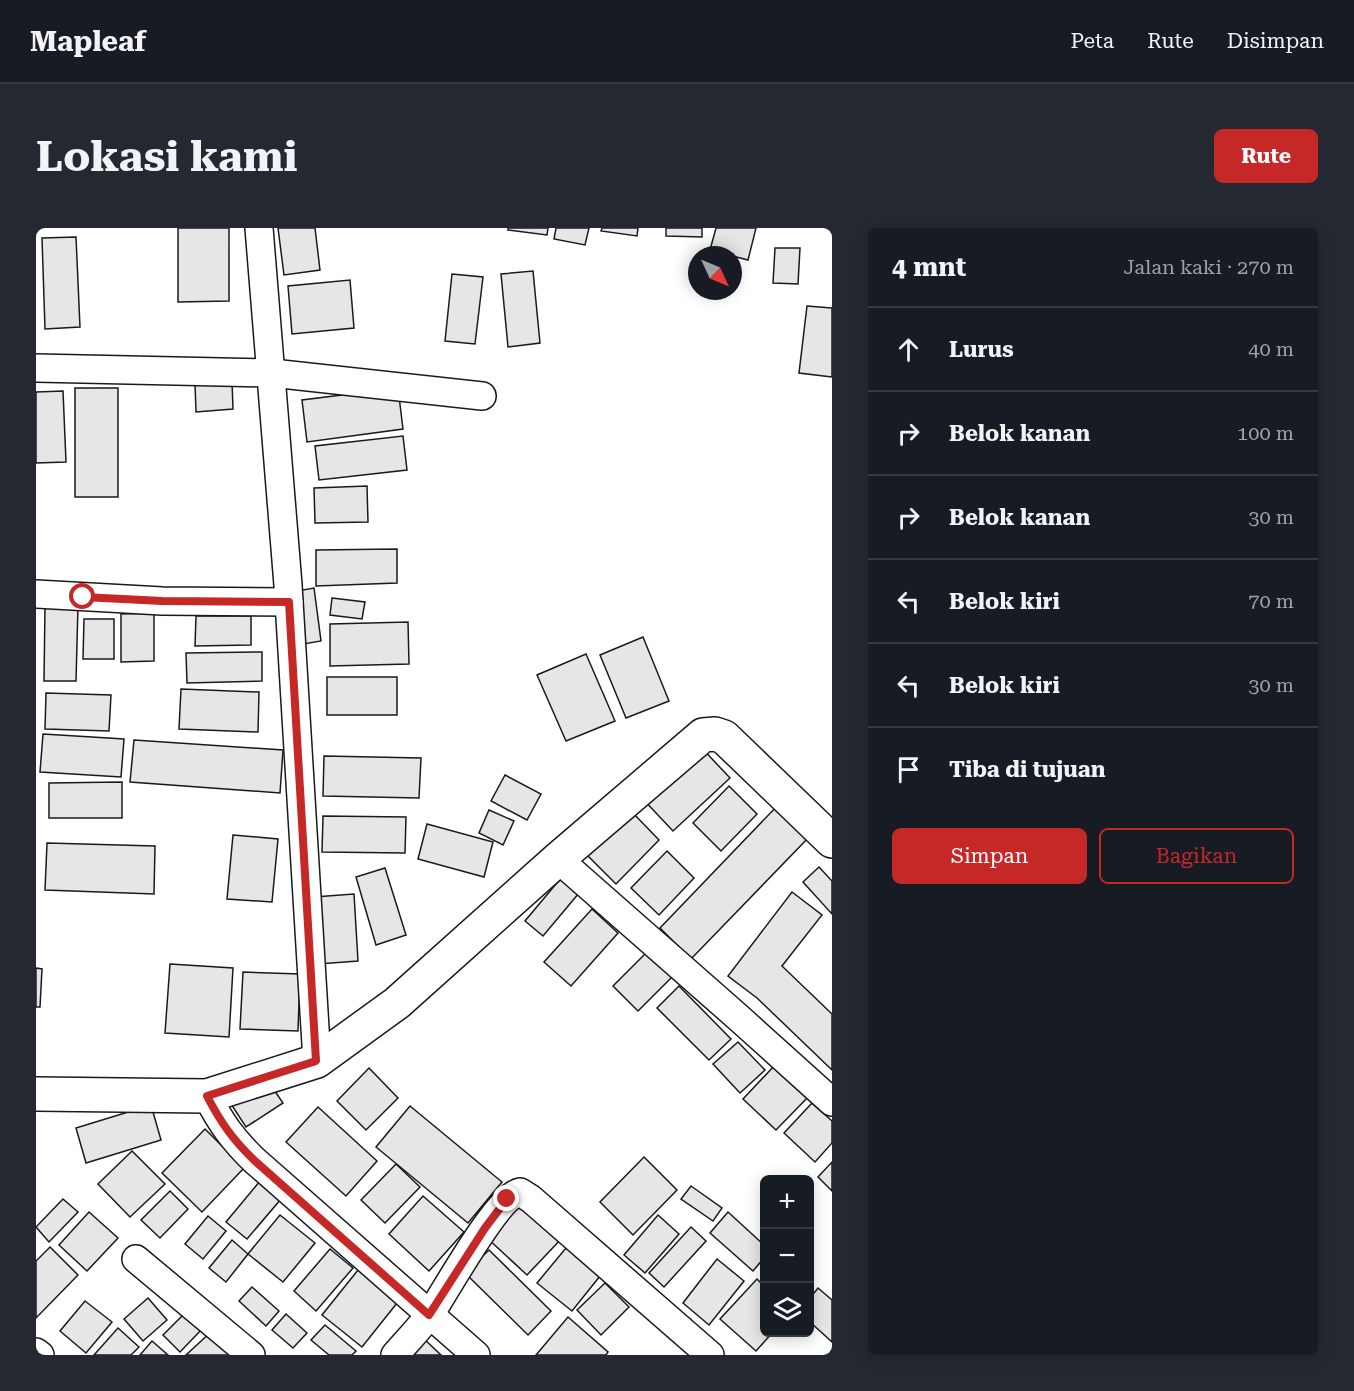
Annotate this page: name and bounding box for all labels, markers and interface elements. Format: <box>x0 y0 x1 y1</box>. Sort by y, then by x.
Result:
text: Mapleaf <box>30 25 146 58</box>
text: Peta <box>1071 29 1114 53</box>
text: Rute <box>1147 29 1194 53</box>
text: Disimpan <box>1227 29 1324 53</box>
button: Rute <box>1214 129 1318 183</box>
text: Lokasi kami <box>36 132 297 181</box>
north arrow <box>688 246 742 300</box>
text: 4 mnt <box>892 252 966 282</box>
text: Jalan kaki · 270 m <box>1123 255 1294 279</box>
icon: ahead <box>892 333 925 366</box>
text: Lurus <box>949 337 1014 362</box>
text: 40 m <box>1248 337 1294 361</box>
icon: right <box>892 417 925 450</box>
text: Belok kanan <box>949 421 1090 446</box>
text: 100 m <box>1237 421 1294 445</box>
icon: right <box>892 501 925 534</box>
text: Belok kanan <box>949 505 1090 530</box>
text: 30 m <box>1248 505 1294 529</box>
route start <box>69 583 95 609</box>
icon: left <box>892 585 925 618</box>
text: Belok kiri <box>949 589 1060 614</box>
text: 70 m <box>1248 589 1294 613</box>
icon: left <box>892 669 925 702</box>
text: Belok kiri <box>949 673 1060 698</box>
text: 30 m <box>1248 673 1294 697</box>
icon: arrive <box>892 753 925 786</box>
text: Tiba di tujuan <box>949 757 1105 782</box>
button: Simpan <box>892 828 1087 884</box>
button: Bagikan <box>1099 828 1294 884</box>
map controls <box>760 1175 814 1337</box>
button: + <box>760 1175 814 1229</box>
route end <box>493 1185 519 1211</box>
button: − <box>760 1229 814 1283</box>
button: layers <box>760 1283 814 1337</box>

